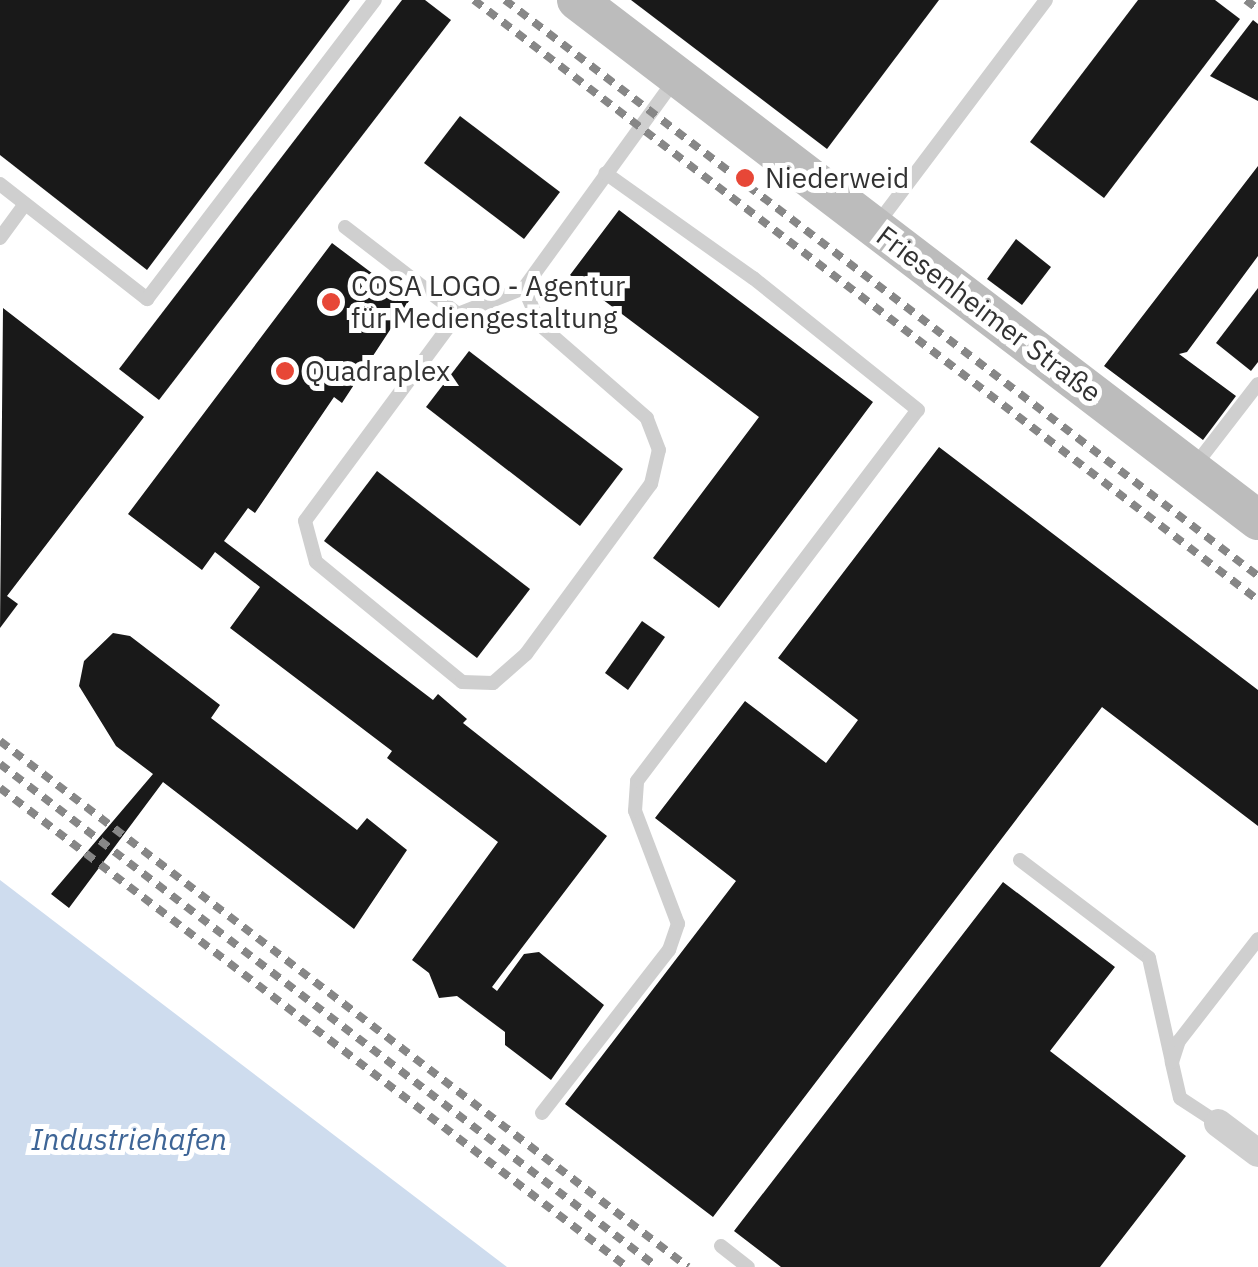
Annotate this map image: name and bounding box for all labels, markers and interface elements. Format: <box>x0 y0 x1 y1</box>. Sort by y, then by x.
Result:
place label: Niederweid <box>765 161 909 195</box>
marker: Niederweid <box>734 167 756 189</box>
street label: Friesenheimer Straße <box>870 219 1108 409</box>
place label: COSA LOGO - Agentur für Mediengestaltung <box>351 269 625 335</box>
marker: COSA LOGO - Agentur für Mediengestaltung <box>320 291 342 313</box>
place label: Quadraplex <box>305 354 450 388</box>
marker: Quadraplex <box>274 360 296 382</box>
water label: Industriehafen <box>31 1121 227 1157</box>

